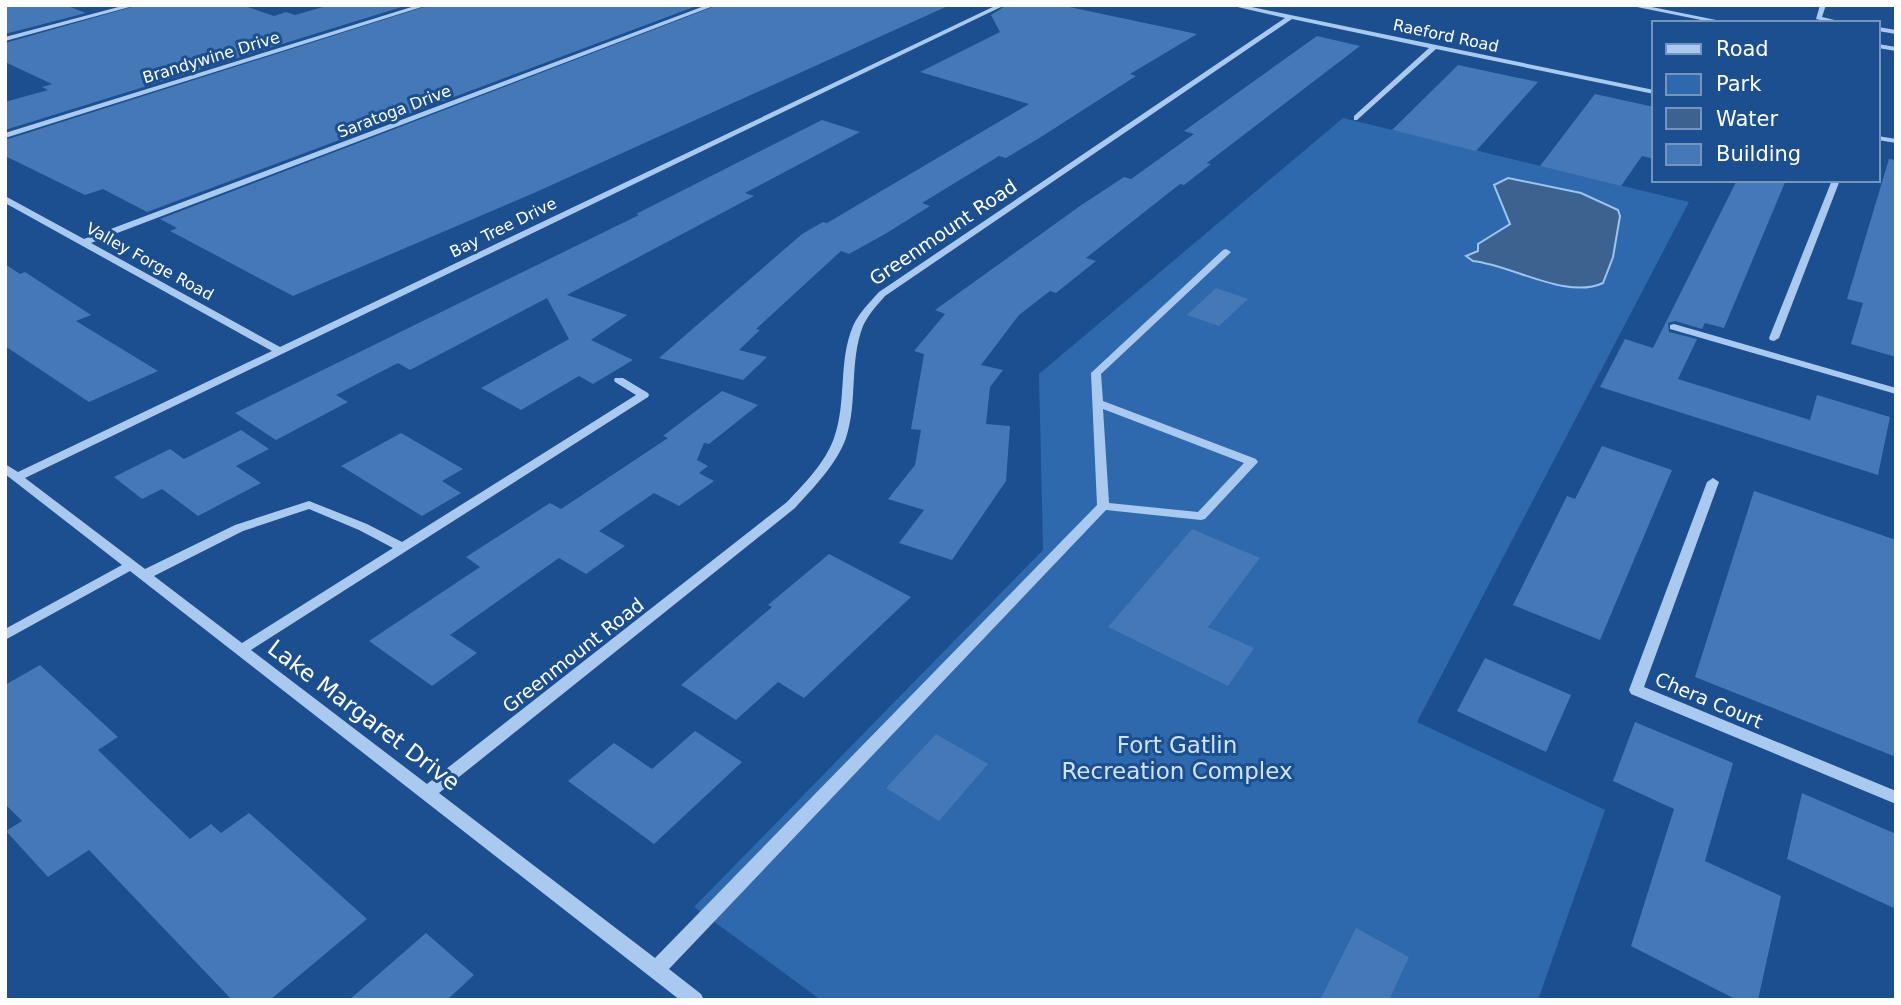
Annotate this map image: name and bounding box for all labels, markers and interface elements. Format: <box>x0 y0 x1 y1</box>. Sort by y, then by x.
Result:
street label: Raeford Road <box>1391 15 1500 56</box>
legend <box>1652 21 1880 182</box>
street label: Brandywine Drive <box>140 28 282 87</box>
text: Road <box>1716 37 1769 61</box>
text: Park <box>1716 72 1762 96</box>
street label: Saratoga Drive <box>335 81 454 142</box>
text: Water <box>1716 107 1778 131</box>
text: Building <box>1716 142 1801 166</box>
street label: Greenmount Road <box>865 175 1021 289</box>
street label: Bay Tree Drive <box>447 193 560 262</box>
street label: Valley Forge Road <box>83 219 217 304</box>
street label: Greenmount Road <box>498 593 648 717</box>
street label: Lake Margaret Drive <box>263 634 465 796</box>
street label: Chera Court <box>1652 667 1766 733</box>
park label: Fort Gatlin Recreation Complex <box>1061 732 1293 784</box>

